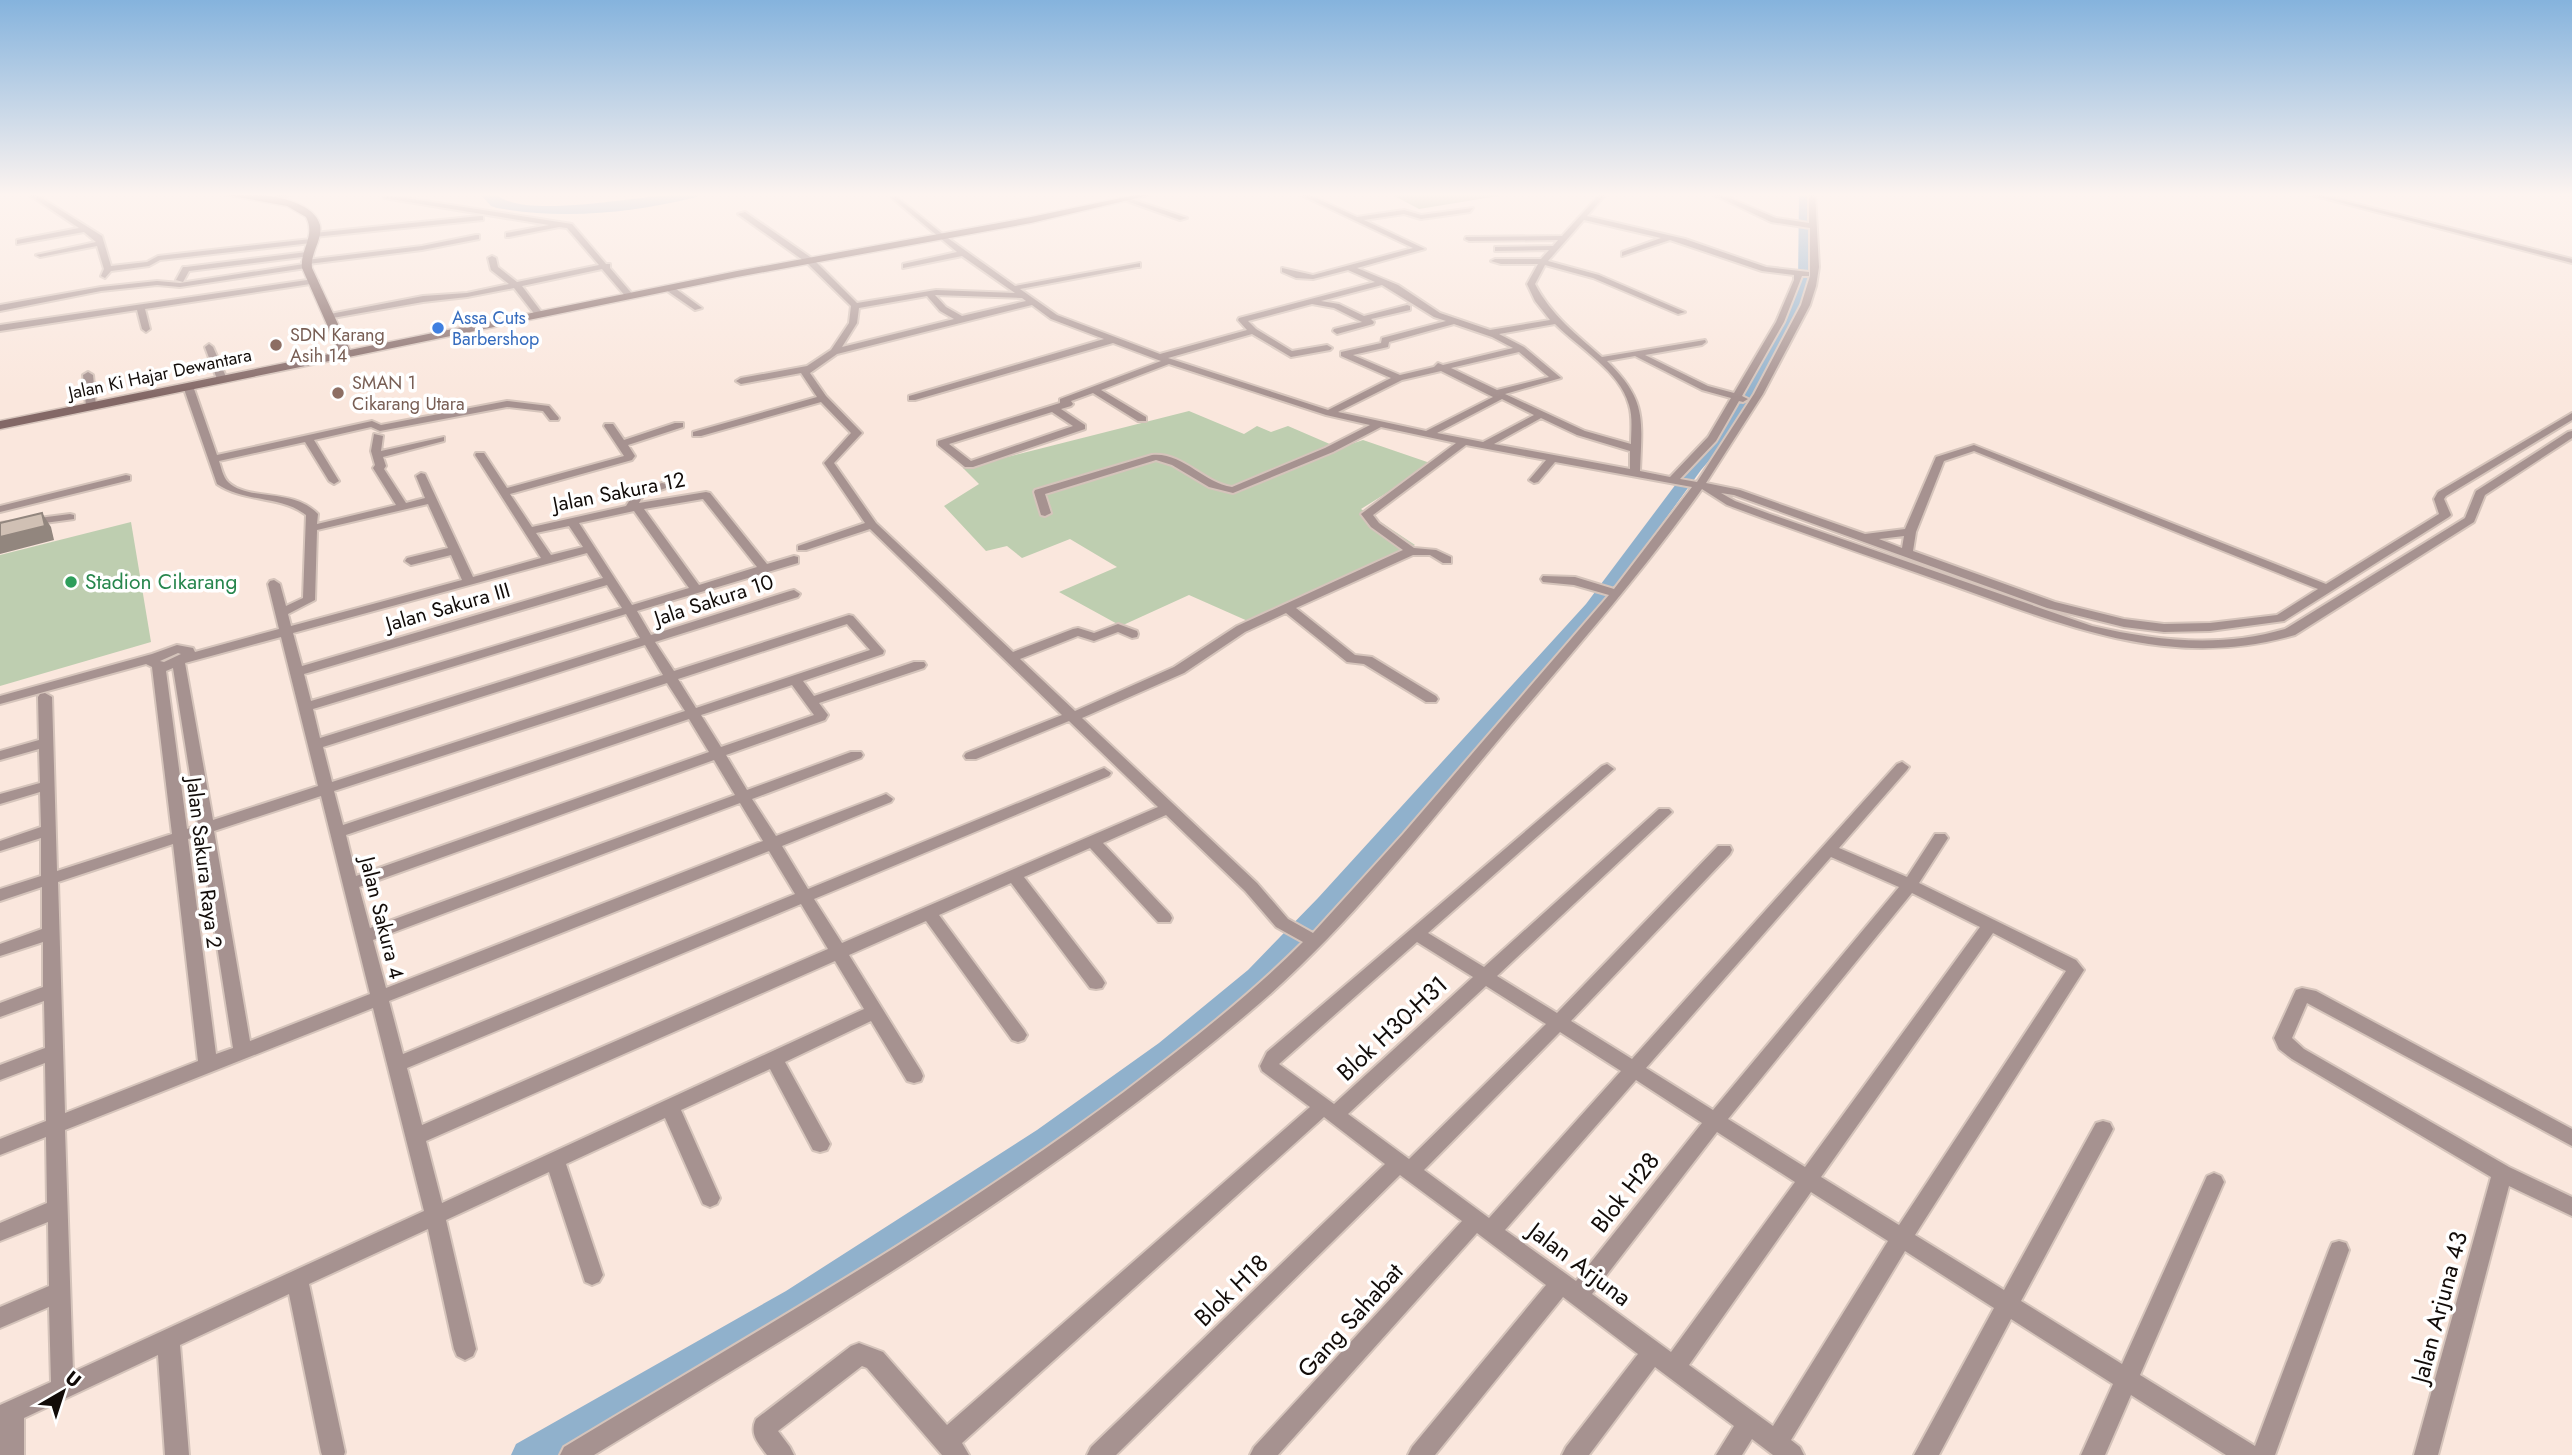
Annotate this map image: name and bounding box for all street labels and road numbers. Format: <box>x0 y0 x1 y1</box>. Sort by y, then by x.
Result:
street label: Jalan Ki Hajar Dewantara <box>64 342 254 407</box>
street label: Jalan Sakura 12 <box>547 464 688 520</box>
street label: Jala Sakura 10 <box>648 567 777 634</box>
street label: Jalan Sakura III <box>379 575 514 640</box>
street label: Jalan Sakura Raya 2 <box>178 773 229 950</box>
street label: Jalan Sakura 4 <box>352 851 412 982</box>
street label: Blok H30-H31 <box>1329 967 1455 1089</box>
street label: Blok H28 <box>1582 1144 1668 1240</box>
street label: Jalan Arjuna <box>1519 1212 1639 1314</box>
street label: Jalan Arjuna 43 <box>2401 1227 2476 1389</box>
street label: Blok H18 <box>1186 1246 1276 1334</box>
street label: Gang Sahabat <box>1289 1255 1411 1385</box>

